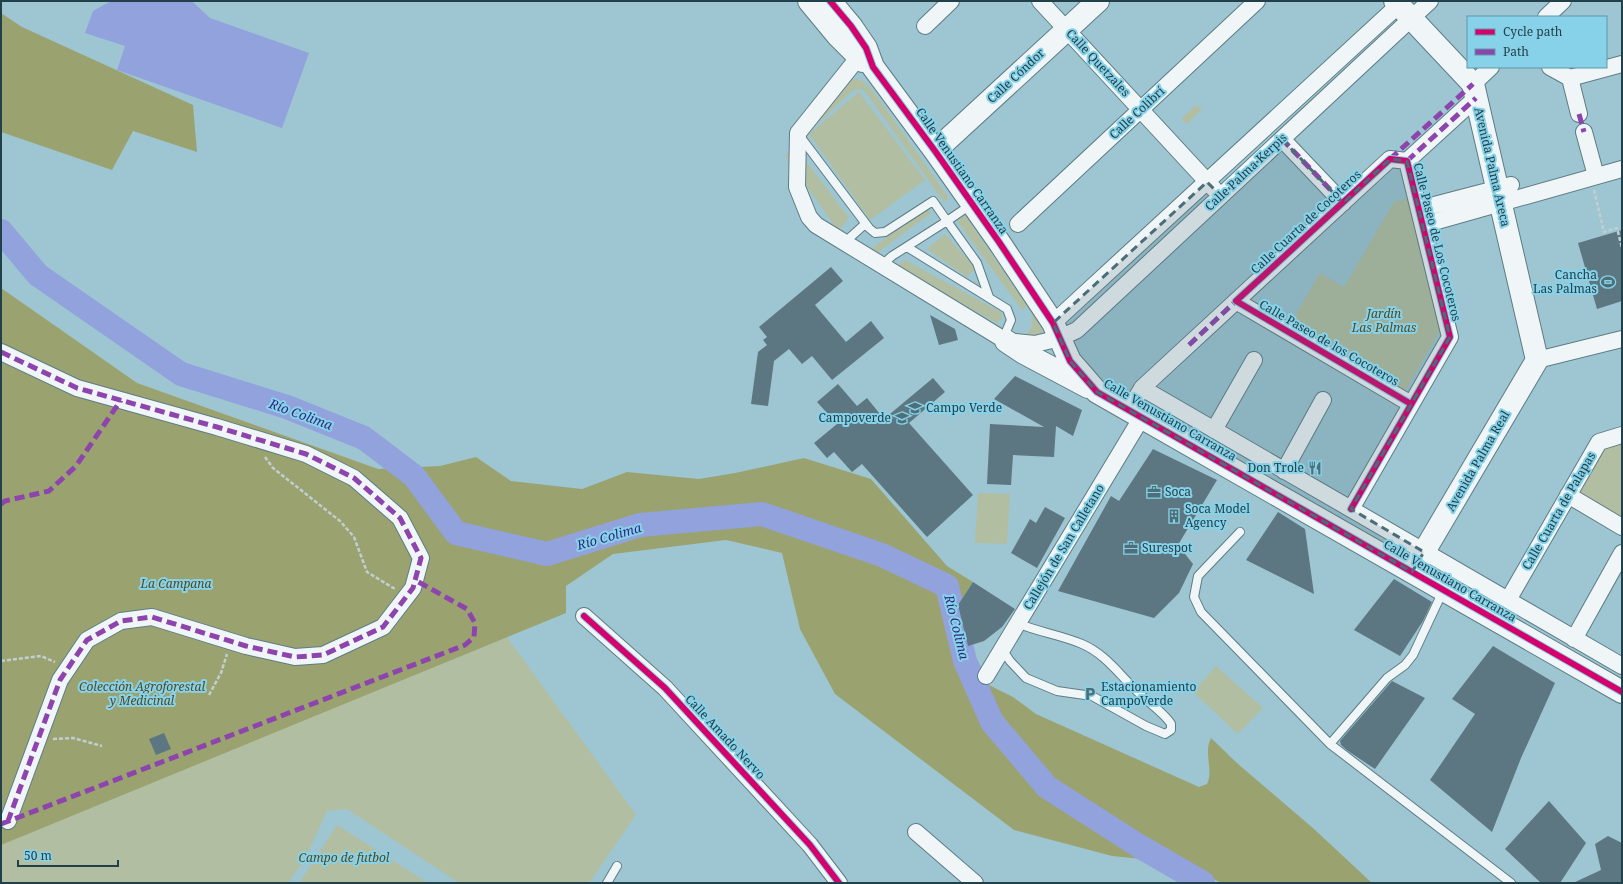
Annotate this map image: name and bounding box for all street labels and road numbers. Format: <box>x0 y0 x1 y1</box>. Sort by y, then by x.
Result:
street label: Calle Quetzales <box>1063 25 1134 100</box>
street label: Calle Cóndor <box>983 44 1048 107</box>
street label: Calle Colibrí <box>1105 83 1168 143</box>
street label: Calle Venustiano Carranza <box>912 104 1013 238</box>
street label: Avenida Palma Areca <box>1470 106 1515 228</box>
street label: Calle Palma Kerpis <box>1201 129 1291 214</box>
street label: Calle Paseo de Los Cocoteros <box>1410 161 1465 323</box>
street label: Calle Cuarta de Cocoteros <box>1247 166 1365 277</box>
street label: Calle Paseo de los Cocoteros <box>1256 295 1402 390</box>
street label: Calle Venustiano Carranza <box>1101 374 1240 465</box>
street label: Avenida Palma Real <box>1442 407 1513 514</box>
street label: Calle Cuarta de Palapas <box>1518 449 1599 573</box>
street label: Callejón de San Calletano <box>1019 481 1108 613</box>
street label: Calle Venustiano Carranza <box>1381 535 1520 626</box>
street label: Calle Amado Nervo <box>682 691 769 783</box>

